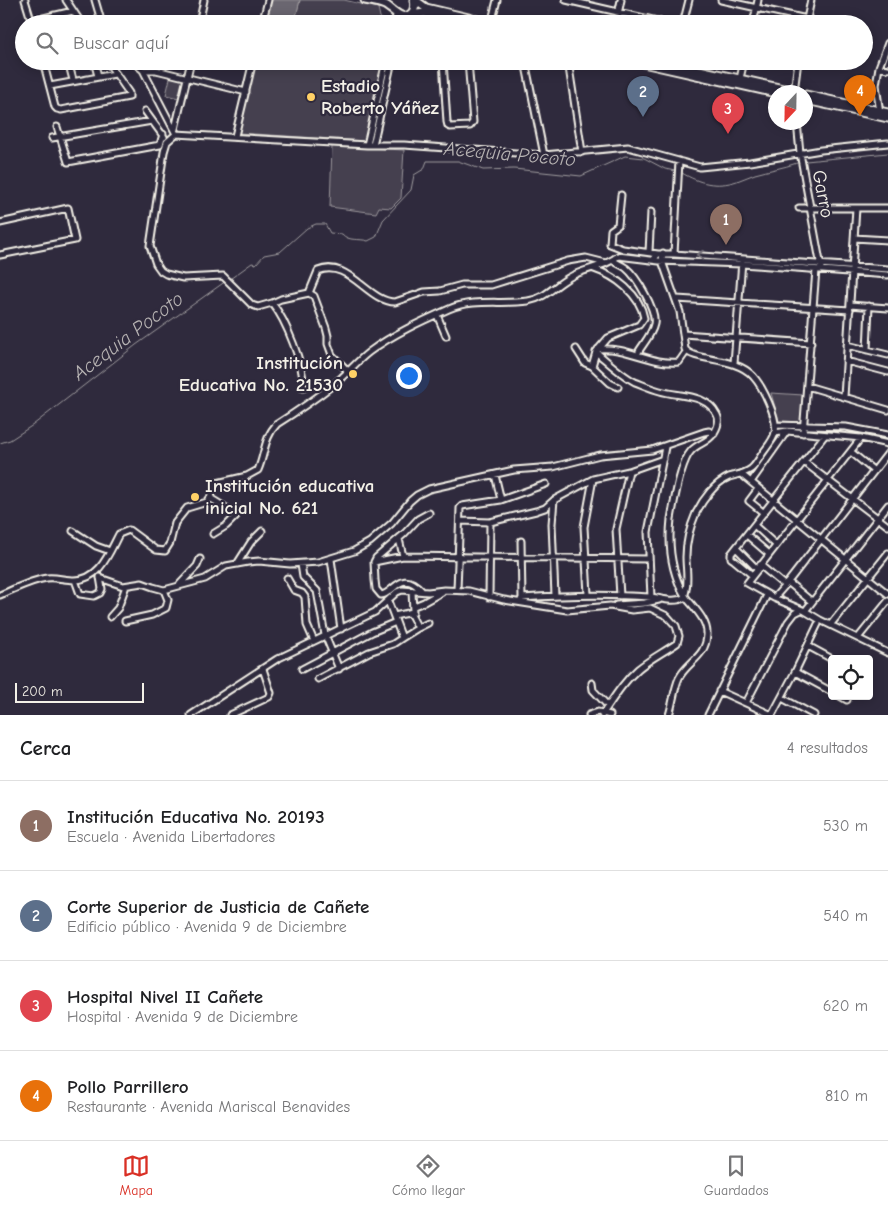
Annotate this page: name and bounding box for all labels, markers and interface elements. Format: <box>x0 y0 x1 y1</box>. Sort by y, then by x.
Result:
search box <box>15 15 873 70</box>
icon: search <box>33 29 61 57</box>
text: Buscar aquí <box>73 32 169 54</box>
place label: Estadio Roberto Yáñez <box>321 75 439 119</box>
pin: 4 <box>844 75 876 116</box>
pin: 2 <box>627 76 659 117</box>
north arrow <box>768 85 813 130</box>
marker: Estadio Roberto Yáñez <box>305 91 317 103</box>
pin: 3 <box>712 93 744 134</box>
water label: Acequia Pocoto <box>442 137 577 171</box>
street label: Garro <box>808 168 838 220</box>
pin: 1 <box>710 204 742 245</box>
one-way arrow <box>695 250 703 261</box>
water label: Acequia Pocoto <box>67 287 188 386</box>
place label: Institución Educativa No. 21530 <box>179 352 343 396</box>
your location <box>396 363 422 389</box>
marker: Institución Educativa No. 21530 <box>347 368 359 380</box>
place label: Institución educativa inicial No. 621 <box>205 475 374 519</box>
marker: Institución educativa inicial No. 621 <box>189 491 201 503</box>
map controls <box>828 655 873 700</box>
button: locate <box>828 655 873 700</box>
scale bar <box>15 680 144 703</box>
text: 200 m <box>22 683 63 700</box>
text: Cerca <box>20 736 71 760</box>
text: 4 resultados <box>787 739 868 757</box>
text: Institución Educativa No. 20193 <box>67 806 325 828</box>
text: 1 <box>33 817 39 835</box>
text: 530 m <box>823 817 868 835</box>
text: Escuela · Avenida Libertadores <box>67 828 275 846</box>
text: Corte Superior de Justicia de Cañete <box>67 896 369 918</box>
text: 2 <box>32 907 40 925</box>
text: 540 m <box>823 907 868 925</box>
text: Edificio público · Avenida 9 de Diciembre <box>67 918 347 936</box>
text: Hospital Nivel II Cañete <box>67 986 263 1008</box>
text: 3 <box>32 997 40 1015</box>
text: 620 m <box>823 997 868 1015</box>
text: Hospital · Avenida 9 de Diciembre <box>67 1008 298 1026</box>
text: Pollo Parrillero <box>67 1076 189 1098</box>
text: 4 <box>32 1087 40 1105</box>
text: 810 m <box>825 1087 868 1105</box>
text: Restaurante · Avenida Mariscal Benavides <box>67 1098 350 1116</box>
tab: Mapa <box>119 1152 153 1199</box>
tab: Cómo llegar <box>392 1152 465 1199</box>
tab: Guardados <box>704 1152 769 1199</box>

